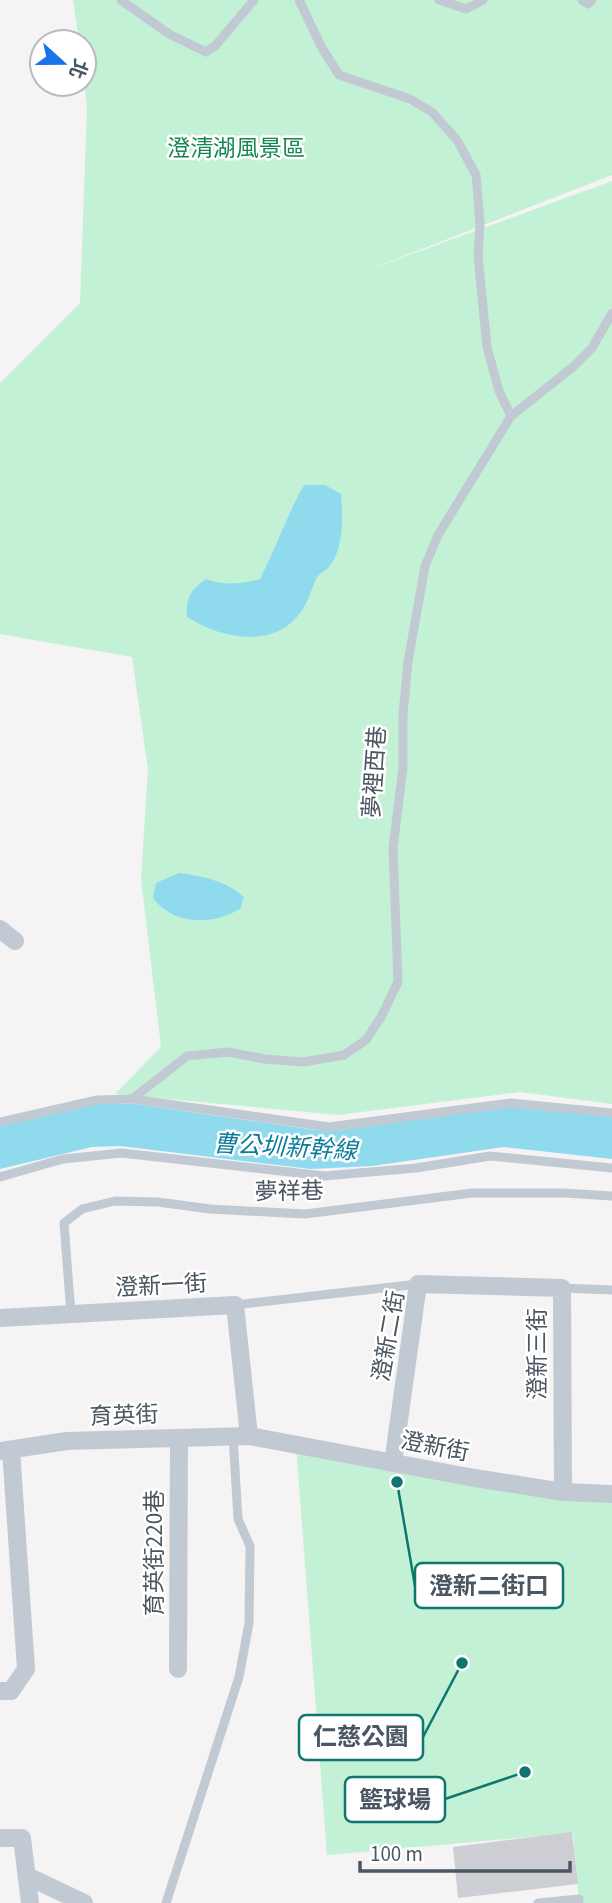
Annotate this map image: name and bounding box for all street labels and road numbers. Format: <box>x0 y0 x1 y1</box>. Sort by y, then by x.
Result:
street label: 夢裡西巷 <box>355 725 394 819</box>
street label: 夢祥巷 <box>254 1174 324 1209</box>
street label: 澄新一街 <box>114 1267 208 1304</box>
street label: 澄新二街 <box>364 1288 413 1384</box>
street label: 澄新三街 <box>521 1308 554 1400</box>
street label: 育英街 <box>89 1398 159 1433</box>
street label: 澄新街 <box>398 1424 472 1469</box>
street label: 育英街220巷 <box>138 1490 171 1616</box>

